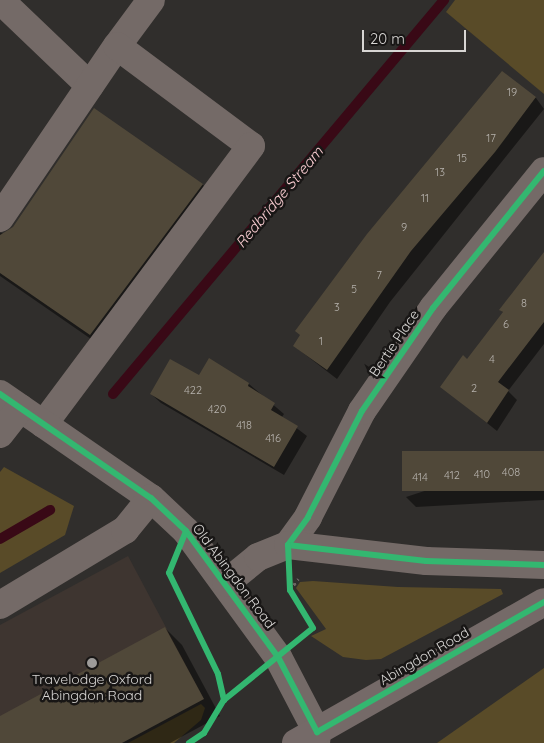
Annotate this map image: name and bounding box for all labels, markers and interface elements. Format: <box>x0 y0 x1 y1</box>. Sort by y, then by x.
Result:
scale bar <box>364 20 468 52</box>
text: 20 m <box>370 29 405 48</box>
house number: 19 <box>507 85 517 99</box>
house number: 17 <box>486 131 496 145</box>
water label: Redbridge Stream <box>231 143 327 251</box>
house number: 15 <box>457 151 467 165</box>
house number: 13 <box>435 165 445 179</box>
house number: 11 <box>421 191 429 205</box>
house number: 9 <box>401 220 407 234</box>
house number: 7 <box>376 268 382 282</box>
house number: 5 <box>351 282 357 296</box>
house number: 8 <box>521 296 527 310</box>
house number: 3 <box>334 300 340 314</box>
street label: Bertie Place <box>365 306 423 380</box>
house number: 6 <box>503 317 509 331</box>
house number: 1 <box>319 334 323 348</box>
house number: 4 <box>489 352 495 366</box>
house number: 2 <box>471 381 477 395</box>
house number: 422 <box>184 383 202 397</box>
house number: 420 <box>208 402 226 416</box>
house number: 418 <box>236 418 252 432</box>
house number: 416 <box>265 431 281 445</box>
house number: 408 <box>502 465 520 479</box>
house number: 410 <box>474 467 490 481</box>
house number: 412 <box>444 468 460 482</box>
house number: 414 <box>412 470 428 484</box>
street label: Old Abingdon Road <box>189 520 279 632</box>
street label: Abingdon Road <box>376 624 472 688</box>
marker: Travelodge Oxford Abingdon Road <box>86 657 98 669</box>
place label: Travelodge Oxford Abingdon Road <box>32 671 152 704</box>

